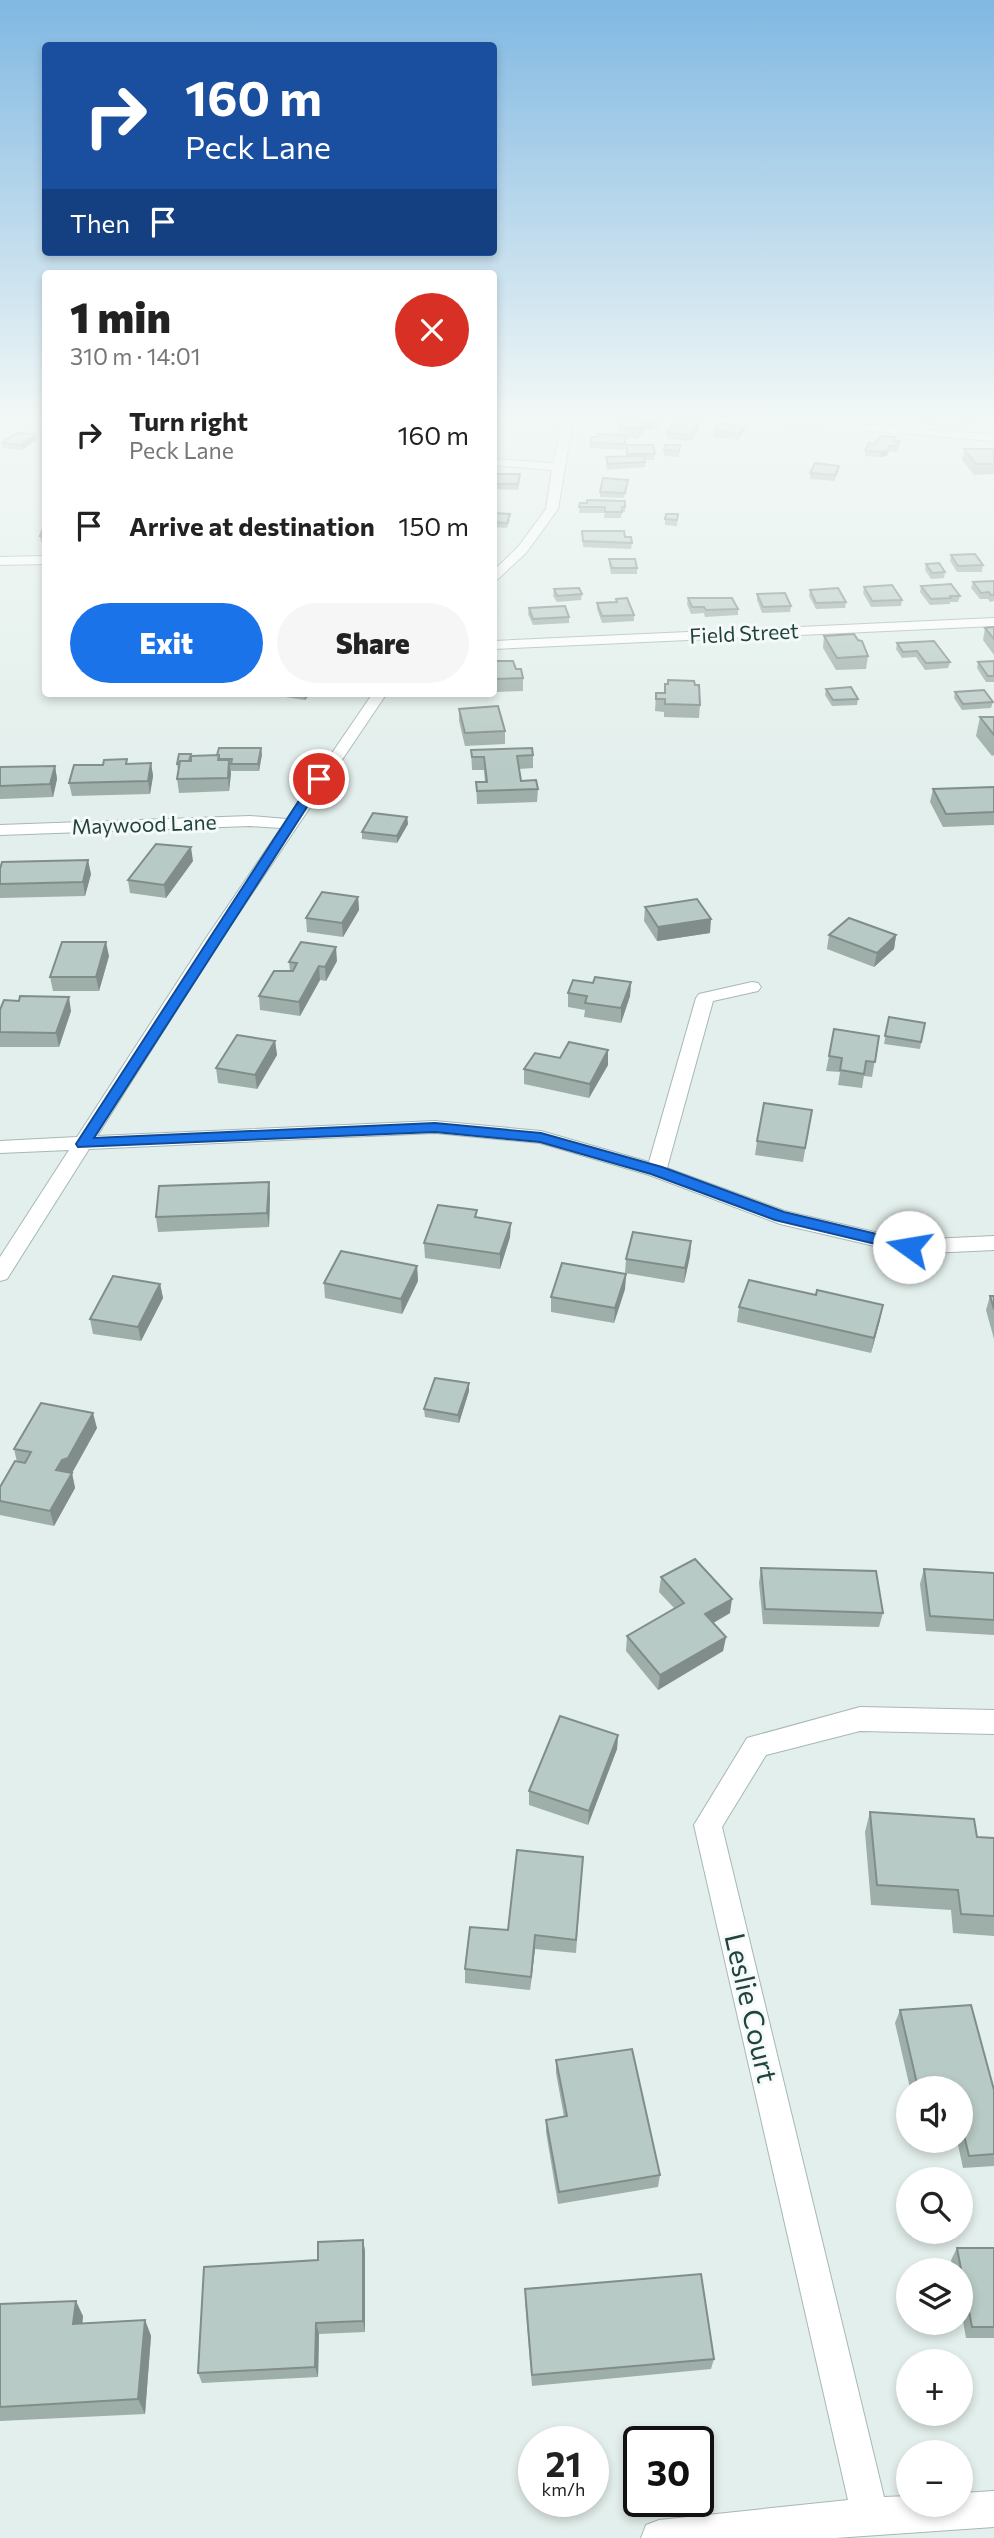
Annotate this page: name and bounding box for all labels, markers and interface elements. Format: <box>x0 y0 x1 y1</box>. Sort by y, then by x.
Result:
text: 160 m <box>185 66 322 126</box>
icon: right <box>70 70 161 161</box>
text: Peck Lane <box>185 126 331 166</box>
icon: arrive <box>144 203 182 241</box>
text: Then <box>70 207 130 238</box>
text: 1 min <box>70 290 171 342</box>
button: close <box>395 293 469 367</box>
text: 310 m · 14:01 <box>70 342 201 370</box>
text: Turn right <box>129 405 248 436</box>
icon: right <box>70 416 108 454</box>
text: 160 m <box>397 419 469 450</box>
text: Peck Lane <box>129 436 234 464</box>
icon: arrive <box>70 507 108 545</box>
text: Arrive at destination <box>129 510 375 541</box>
text: 150 m <box>398 510 469 541</box>
button: Exit <box>70 603 263 683</box>
button: Share <box>277 603 469 683</box>
street label: Field Street <box>689 617 799 648</box>
pin <box>289 749 349 809</box>
icon: arrive <box>300 760 338 798</box>
street label: Maywood Lane <box>71 808 217 839</box>
position arrow <box>872 1210 946 1284</box>
street label: Leslie Court <box>718 1930 786 2086</box>
map controls <box>896 2076 973 2517</box>
button: sound <box>896 2076 973 2153</box>
button: search <box>896 2167 973 2244</box>
button: layers <box>896 2258 973 2335</box>
button: + <box>896 2349 973 2426</box>
speed limit sign: 30 <box>623 2426 714 2517</box>
button: − <box>896 2440 973 2517</box>
text: 21 <box>546 2441 581 2484</box>
text: km/h <box>542 2478 585 2500</box>

